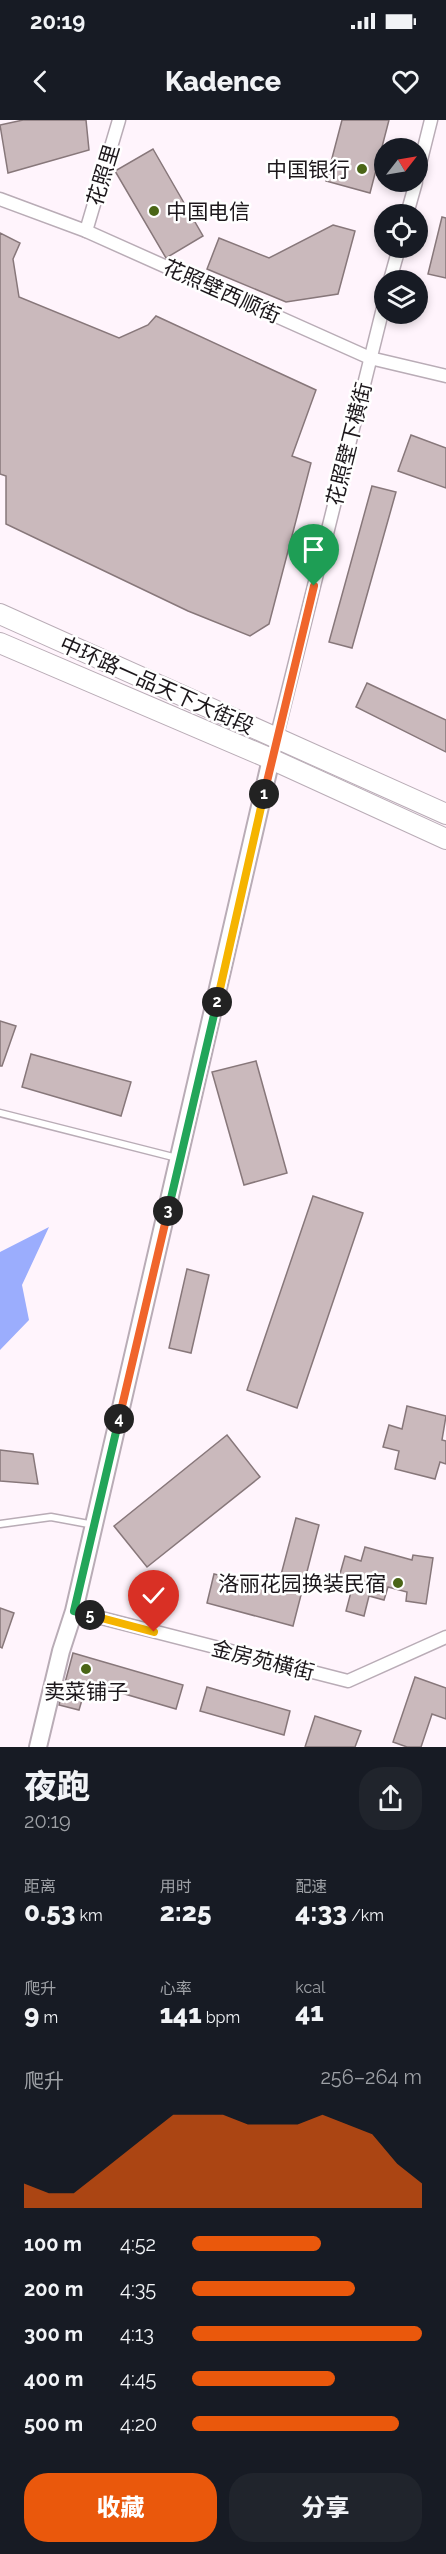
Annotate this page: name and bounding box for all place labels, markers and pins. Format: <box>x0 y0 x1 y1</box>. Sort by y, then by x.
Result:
place label: 中国银行 <box>266 157 350 182</box>
marker: 中国银行 <box>355 162 369 176</box>
place label: 中国电信 <box>166 199 250 224</box>
marker: 中国电信 <box>147 204 161 218</box>
pin <box>288 524 339 586</box>
pin: 1 <box>249 779 279 809</box>
pin: 2 <box>202 987 232 1017</box>
pin: 3 <box>153 1196 183 1226</box>
pin: 4 <box>104 1404 134 1434</box>
pin <box>128 1570 179 1632</box>
place label: 洛丽花园换装民宿 <box>218 1571 386 1596</box>
marker: 洛丽花园换装民宿 <box>391 1576 405 1590</box>
pin: 5 <box>75 1600 105 1630</box>
marker: 卖菜铺子 <box>79 1662 93 1676</box>
place label: 卖菜铺子 <box>44 1679 128 1704</box>

